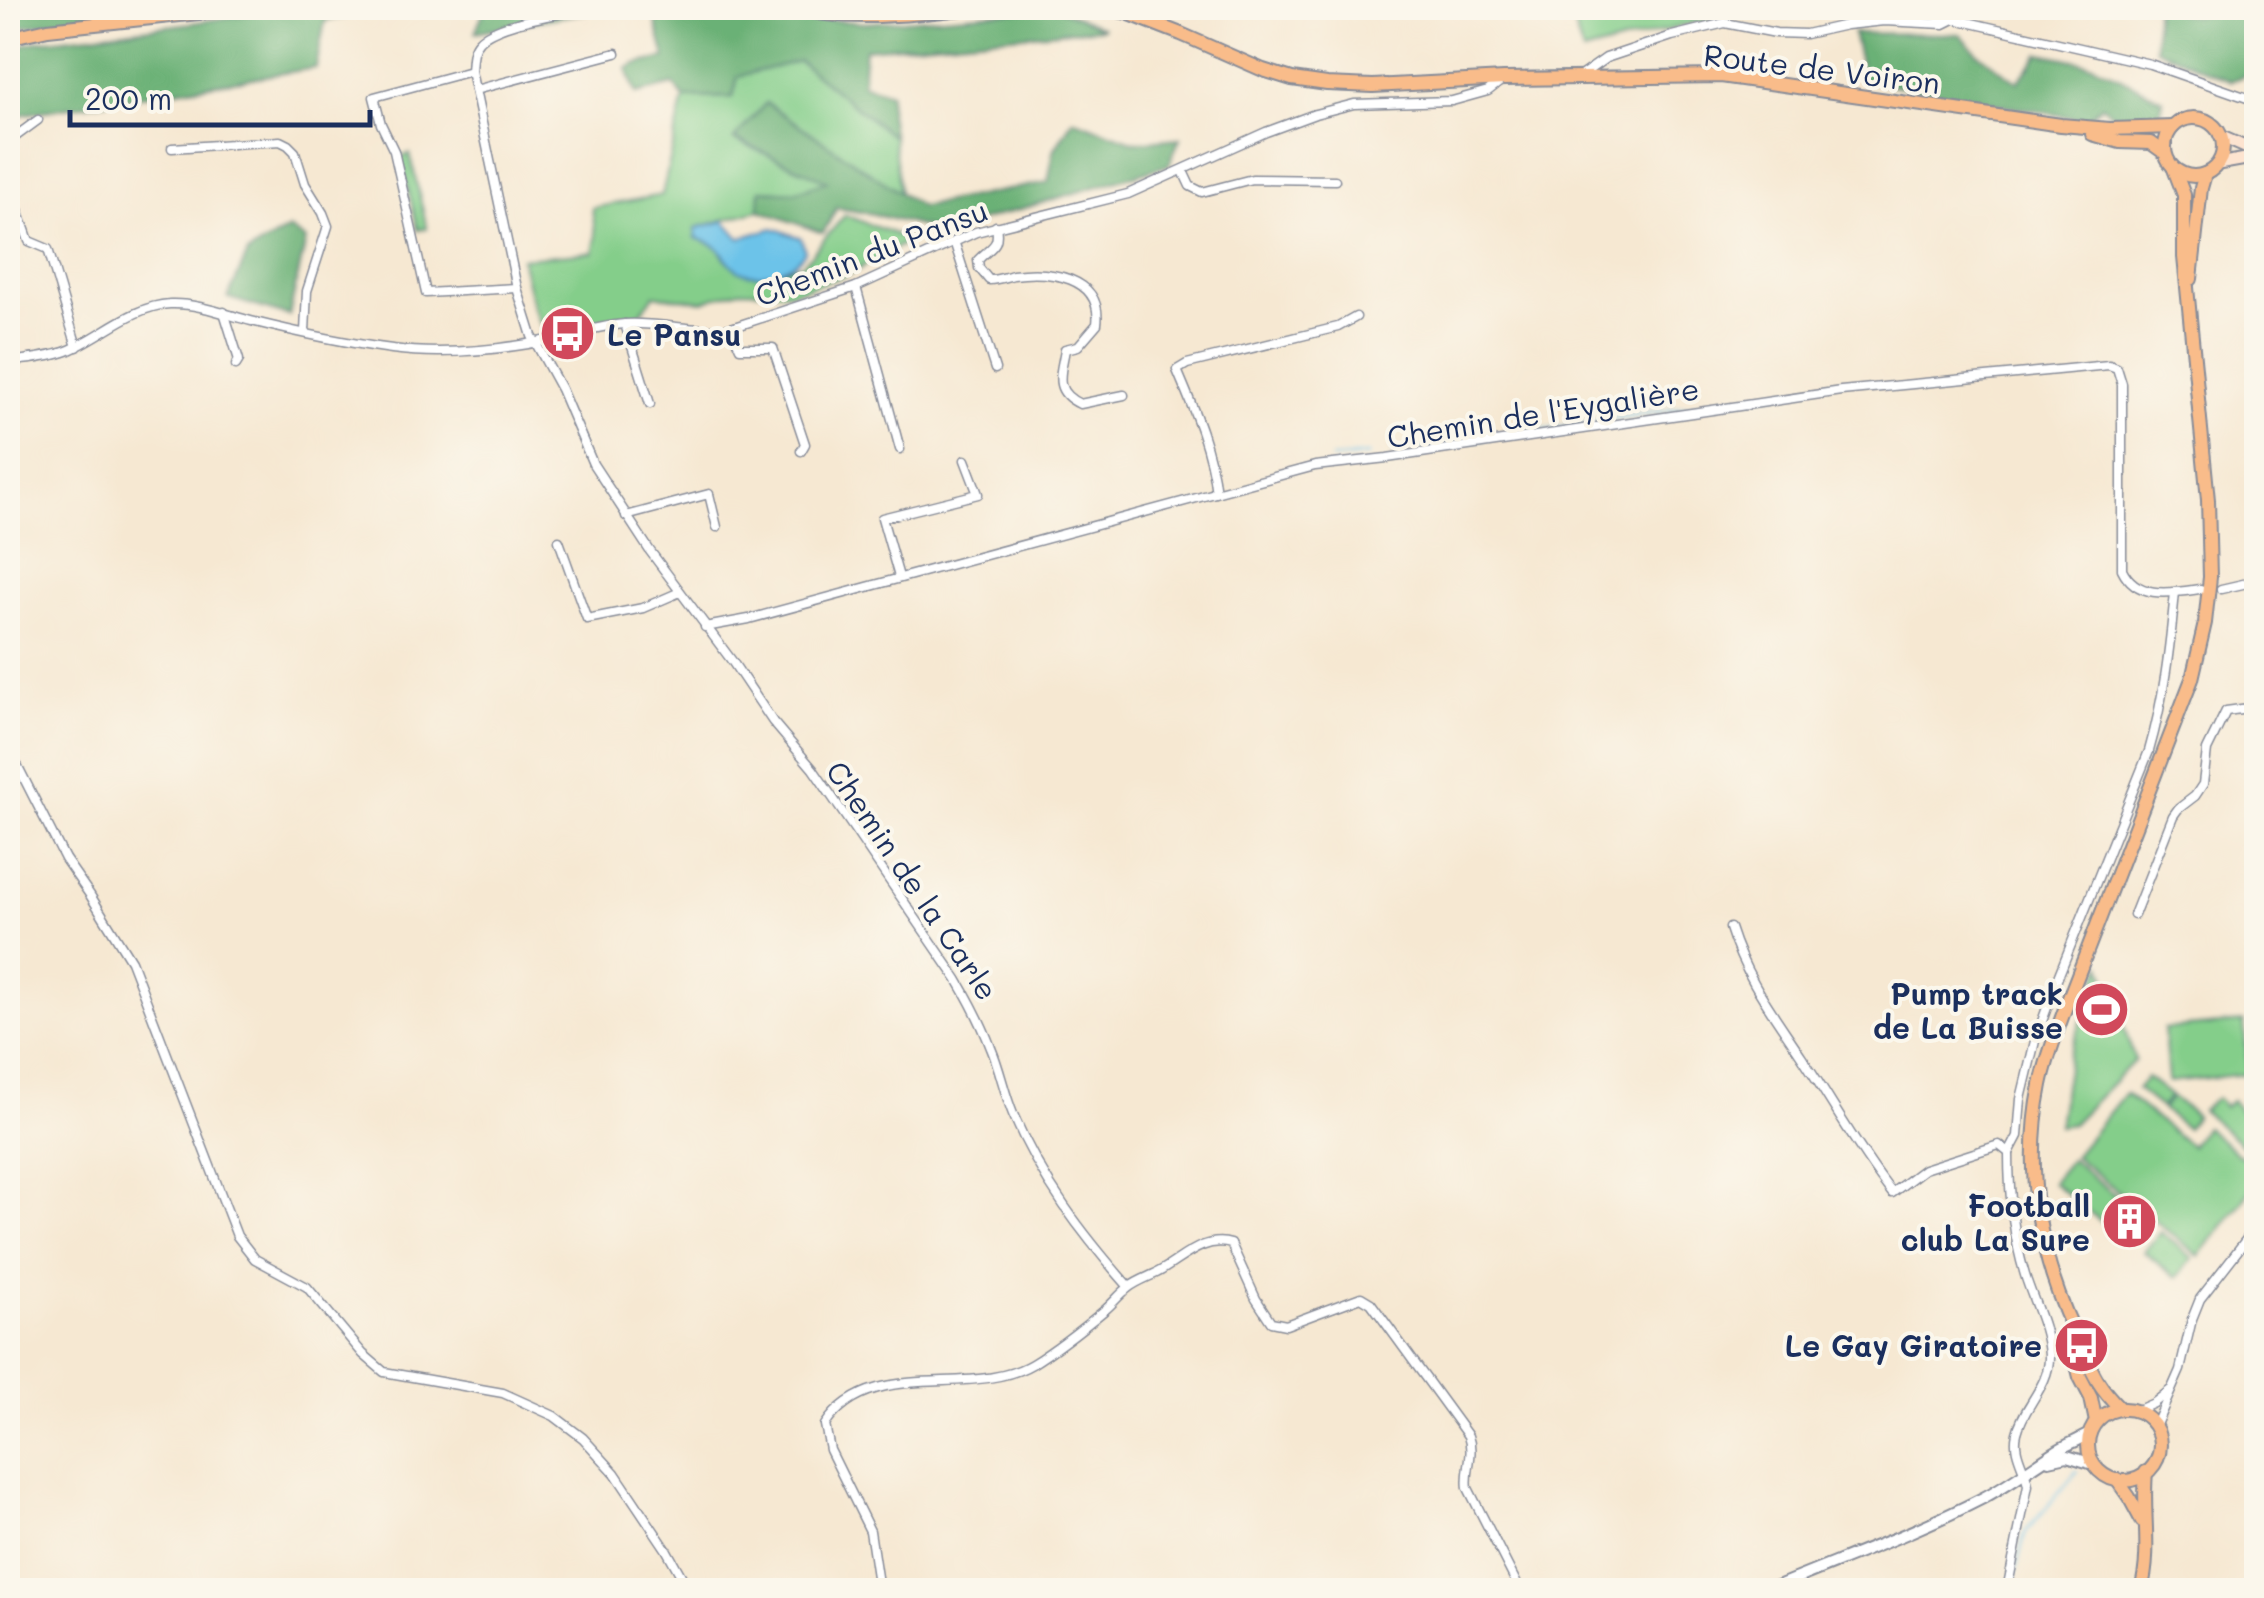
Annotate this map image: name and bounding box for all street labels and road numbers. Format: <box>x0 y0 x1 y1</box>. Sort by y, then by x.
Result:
street label: Route de Voiron <box>1702 34 1942 102</box>
street label: Chemin du Pansu <box>749 189 993 315</box>
street label: Chemin de l'Eygalière <box>1384 368 1702 456</box>
street label: Chemin de la Carle <box>818 753 1008 1007</box>

